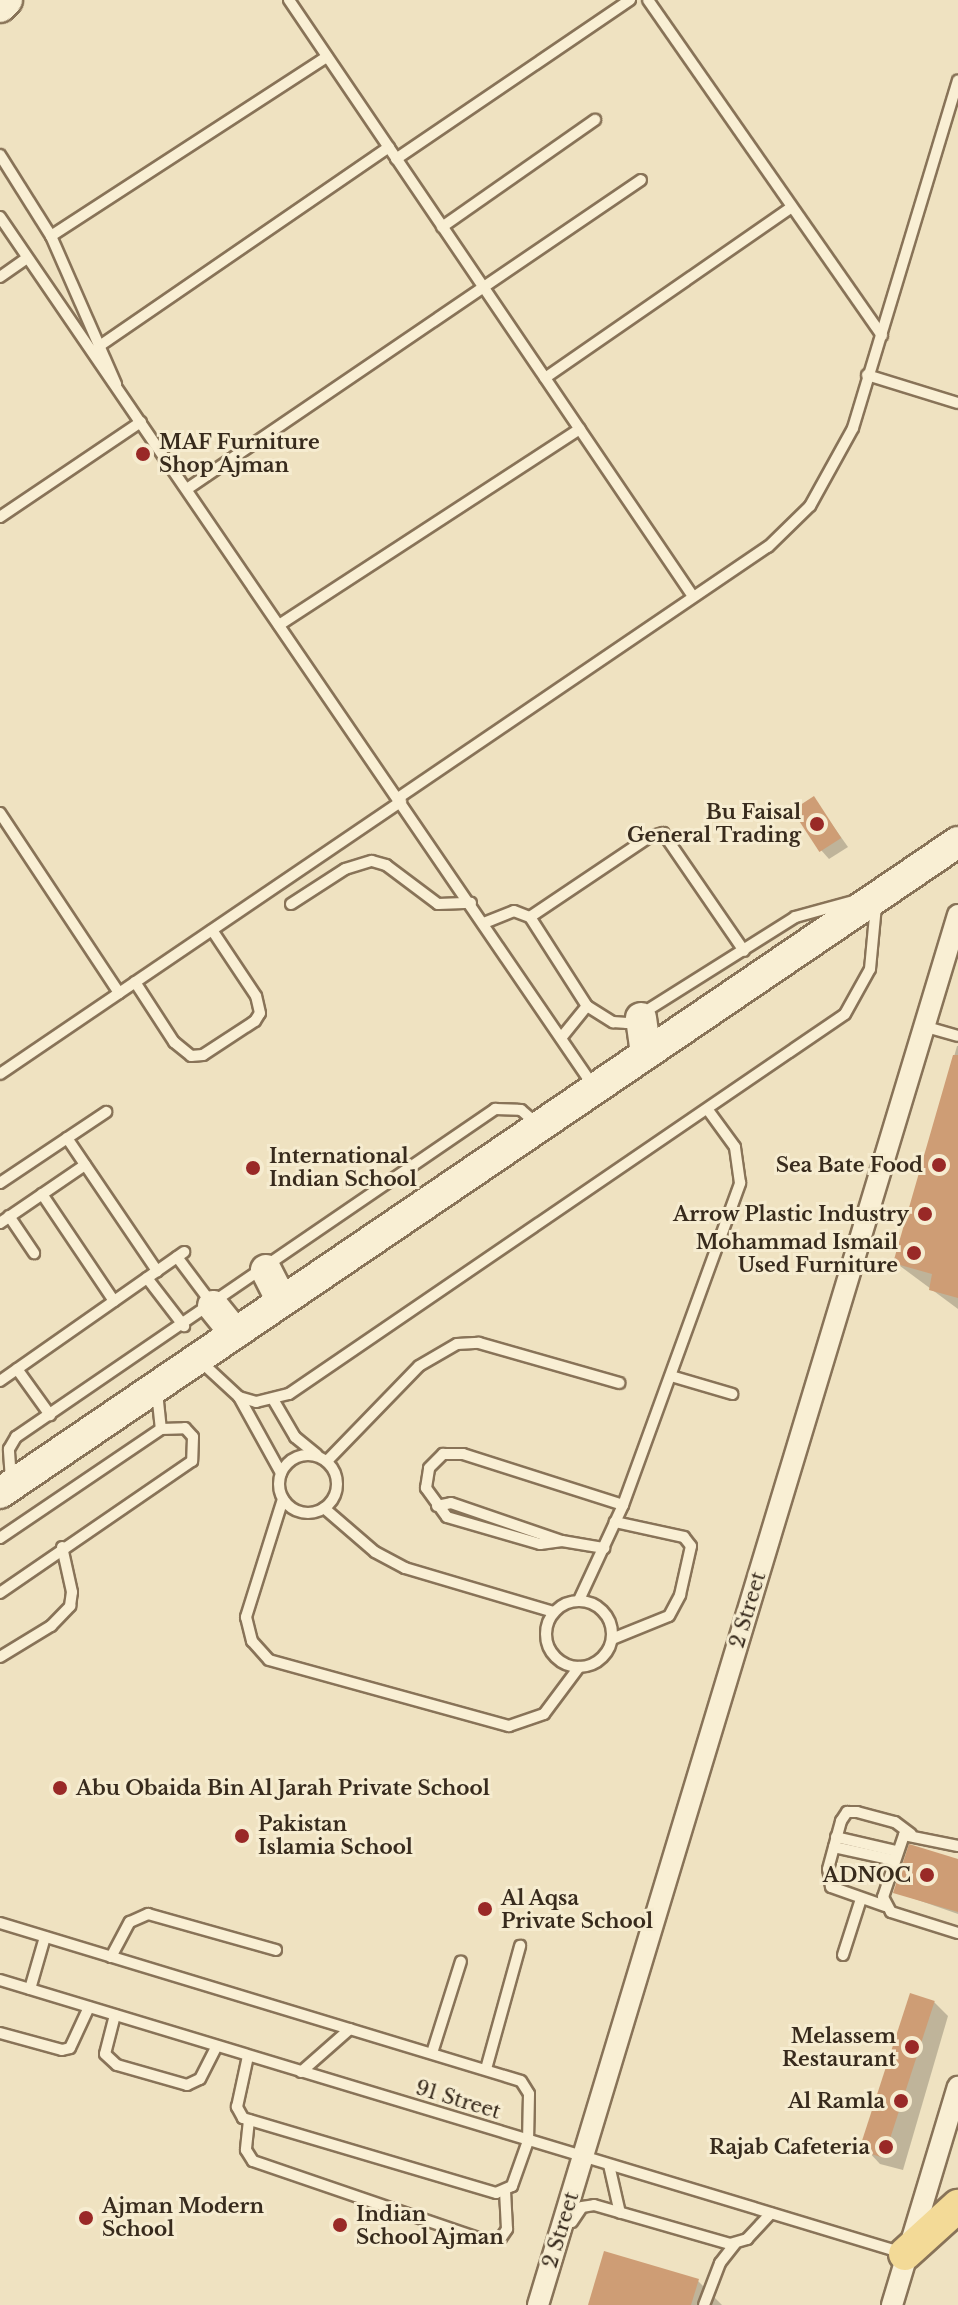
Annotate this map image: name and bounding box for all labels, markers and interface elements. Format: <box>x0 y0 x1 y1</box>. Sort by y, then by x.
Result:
place label: MAF Furniture Shop Ajman <box>159 430 320 477</box>
marker: MAF Furniture Shop Ajman <box>134 445 152 463</box>
place label: Bu Faisal General Trading <box>626 800 801 847</box>
marker: Bu Faisal General Trading <box>808 815 826 833</box>
place label: International Indian School <box>269 1144 417 1191</box>
place label: Sea Bate Food <box>776 1153 923 1177</box>
marker: Sea Bate Food <box>930 1156 948 1174</box>
marker: International Indian School <box>244 1159 262 1177</box>
place label: Arrow Plastic Industry <box>672 1202 909 1226</box>
marker: Arrow Plastic Industry <box>916 1205 934 1223</box>
place label: Mohammad Ismail Used Furniture <box>696 1230 898 1277</box>
marker: Mohammad Ismail Used Furniture <box>905 1244 923 1262</box>
street label: 2 Street <box>725 1569 771 1651</box>
place label: Abu Obaida Bin Al Jarah Private School <box>76 1776 491 1800</box>
marker: Abu Obaida Bin Al Jarah Private School <box>51 1779 69 1797</box>
place label: Pakistan Islamia School <box>258 1812 413 1859</box>
marker: Pakistan Islamia School <box>233 1827 251 1845</box>
place label: ADNOC <box>823 1863 911 1887</box>
marker: ADNOC <box>918 1866 936 1884</box>
place label: Al Aqsa Private School <box>501 1886 653 1933</box>
marker: Al Aqsa Private School <box>476 1900 494 1918</box>
place label: Melassem Restaurant <box>782 2024 896 2071</box>
marker: Melassem Restaurant <box>903 2038 921 2056</box>
street label: 91 Street <box>413 2076 503 2124</box>
place label: Al Ramla <box>788 2089 885 2113</box>
marker: Al Ramla <box>892 2092 910 2110</box>
place label: Rajab Cafeteria <box>709 2135 870 2159</box>
marker: Rajab Cafeteria <box>877 2138 895 2156</box>
street label: 2 Street <box>538 2189 584 2271</box>
place label: Ajman Modern School <box>102 2194 264 2241</box>
place label: Indian School Ajman <box>356 2202 505 2249</box>
marker: Ajman Modern School <box>77 2209 95 2227</box>
marker: Indian School Ajman <box>331 2216 349 2234</box>

